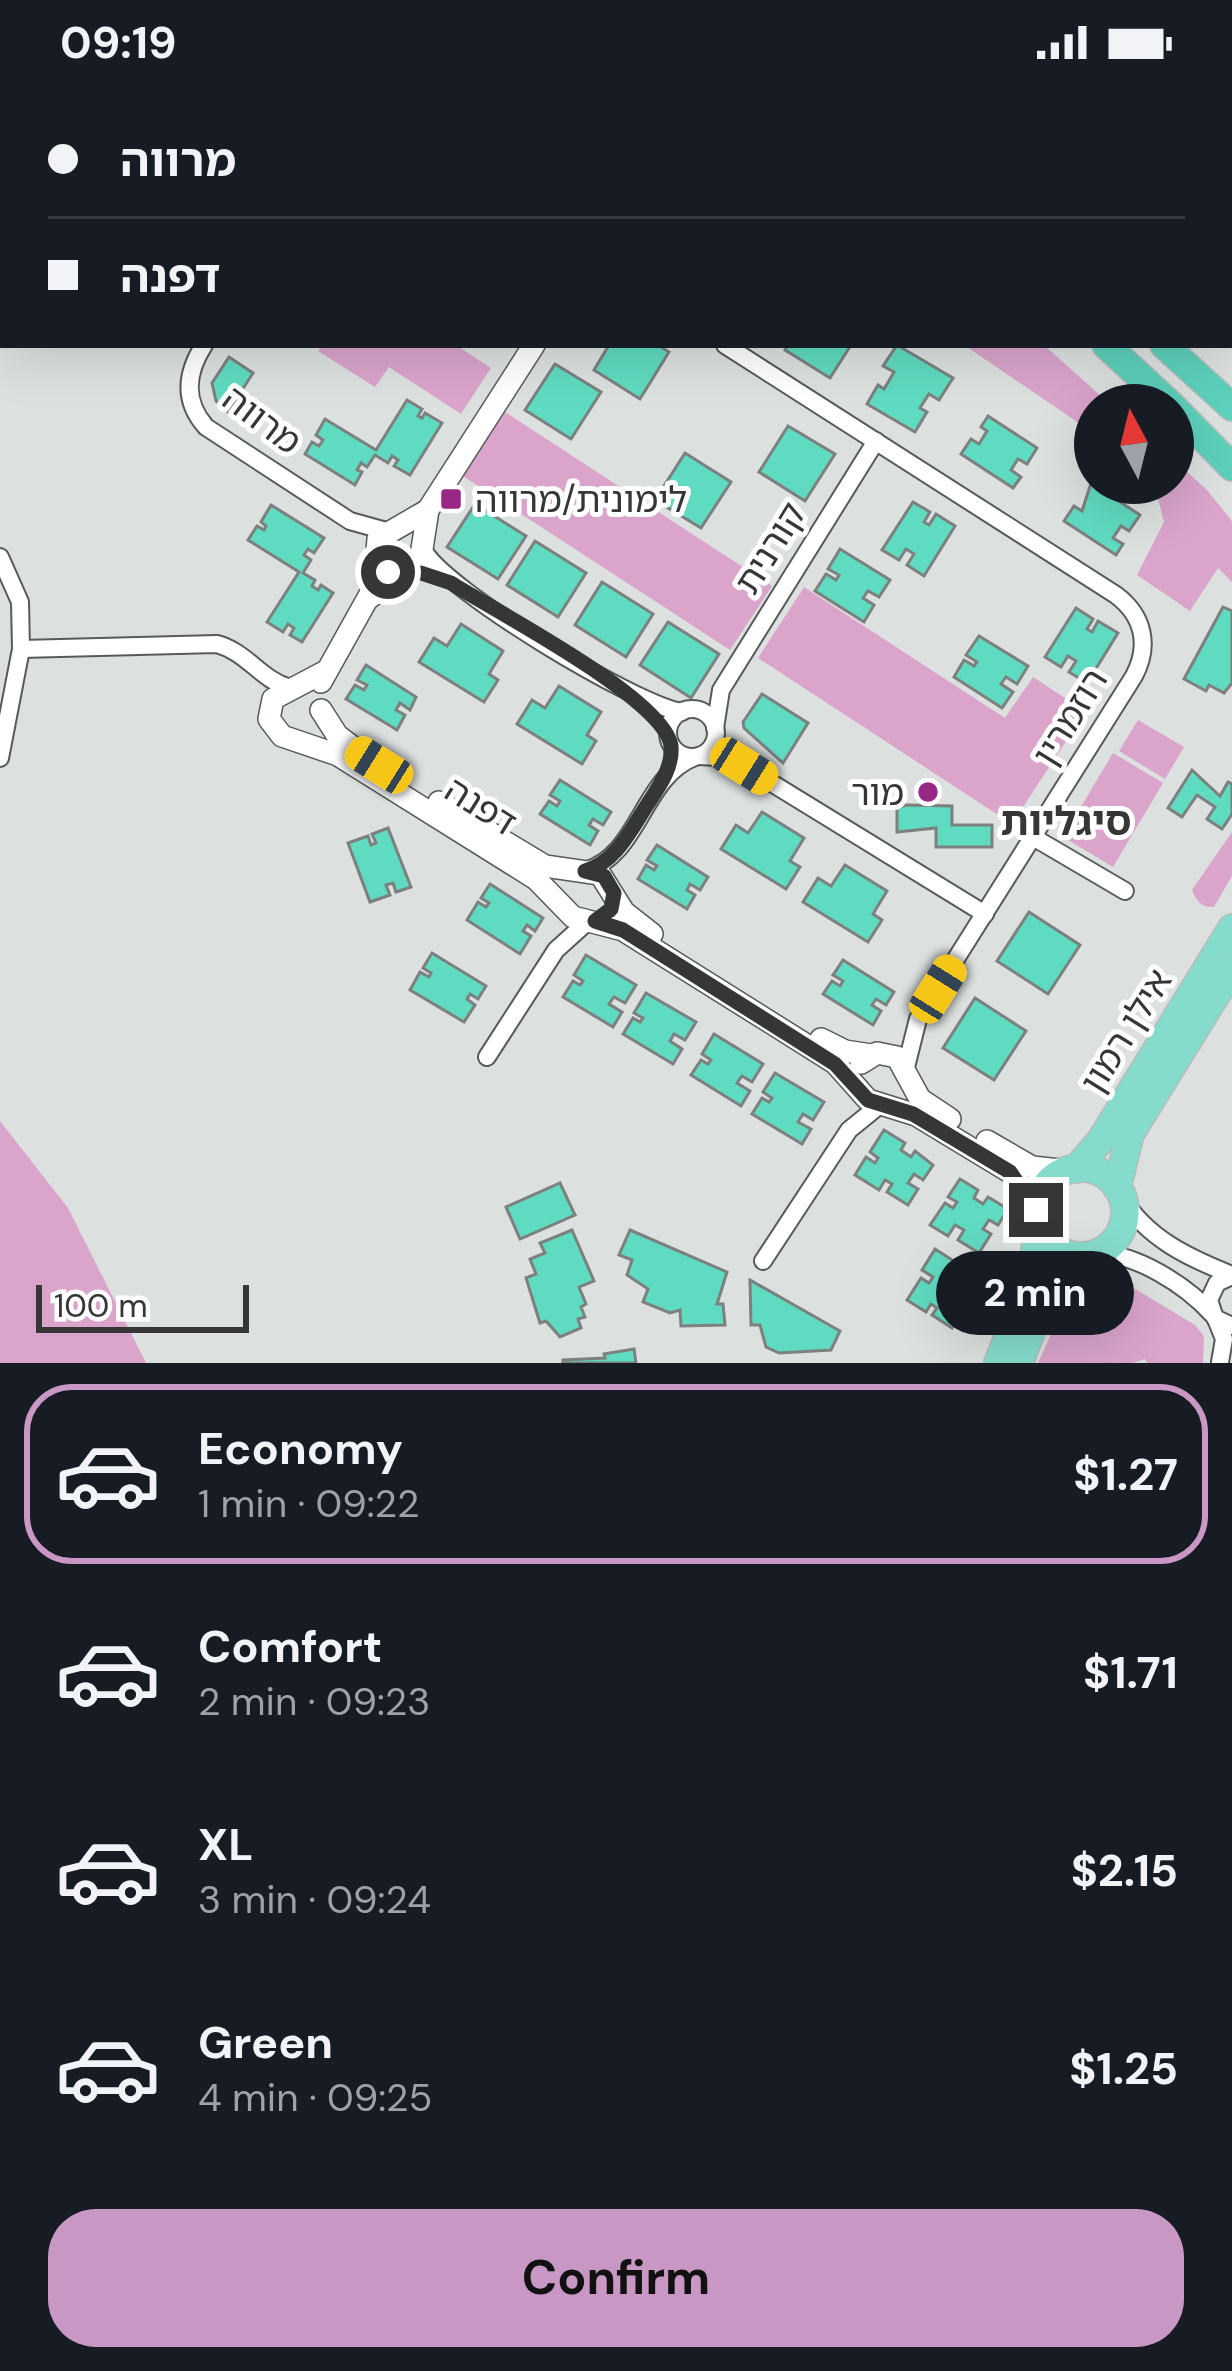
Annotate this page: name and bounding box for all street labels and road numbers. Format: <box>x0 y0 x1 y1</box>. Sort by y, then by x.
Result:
street label: מרווה <box>213 375 311 465</box>
street label: קורנית <box>724 493 816 603</box>
street label: רוזמרין <box>1022 659 1118 775</box>
street label: דפנה <box>436 766 526 846</box>
street label: אילן רמון <box>1070 960 1182 1102</box>

